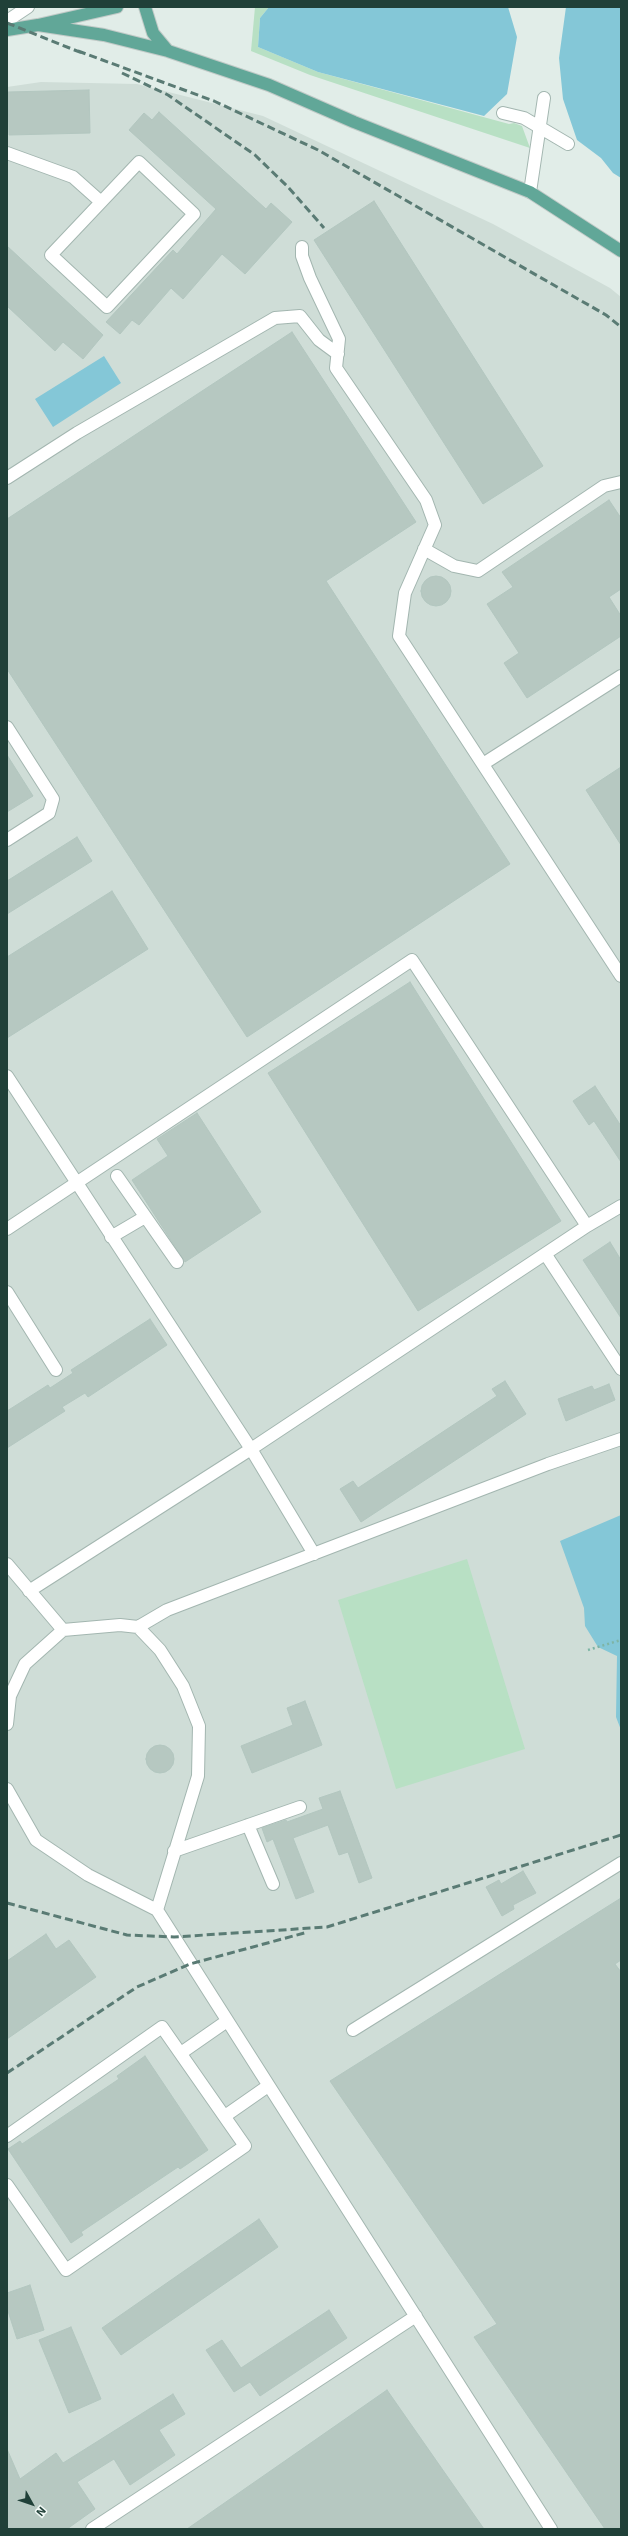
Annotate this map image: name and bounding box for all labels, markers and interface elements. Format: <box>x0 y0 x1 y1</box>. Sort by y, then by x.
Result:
north arrow <box>12 2484 52 2524</box>
text: N <box>34 2505 49 2519</box>

